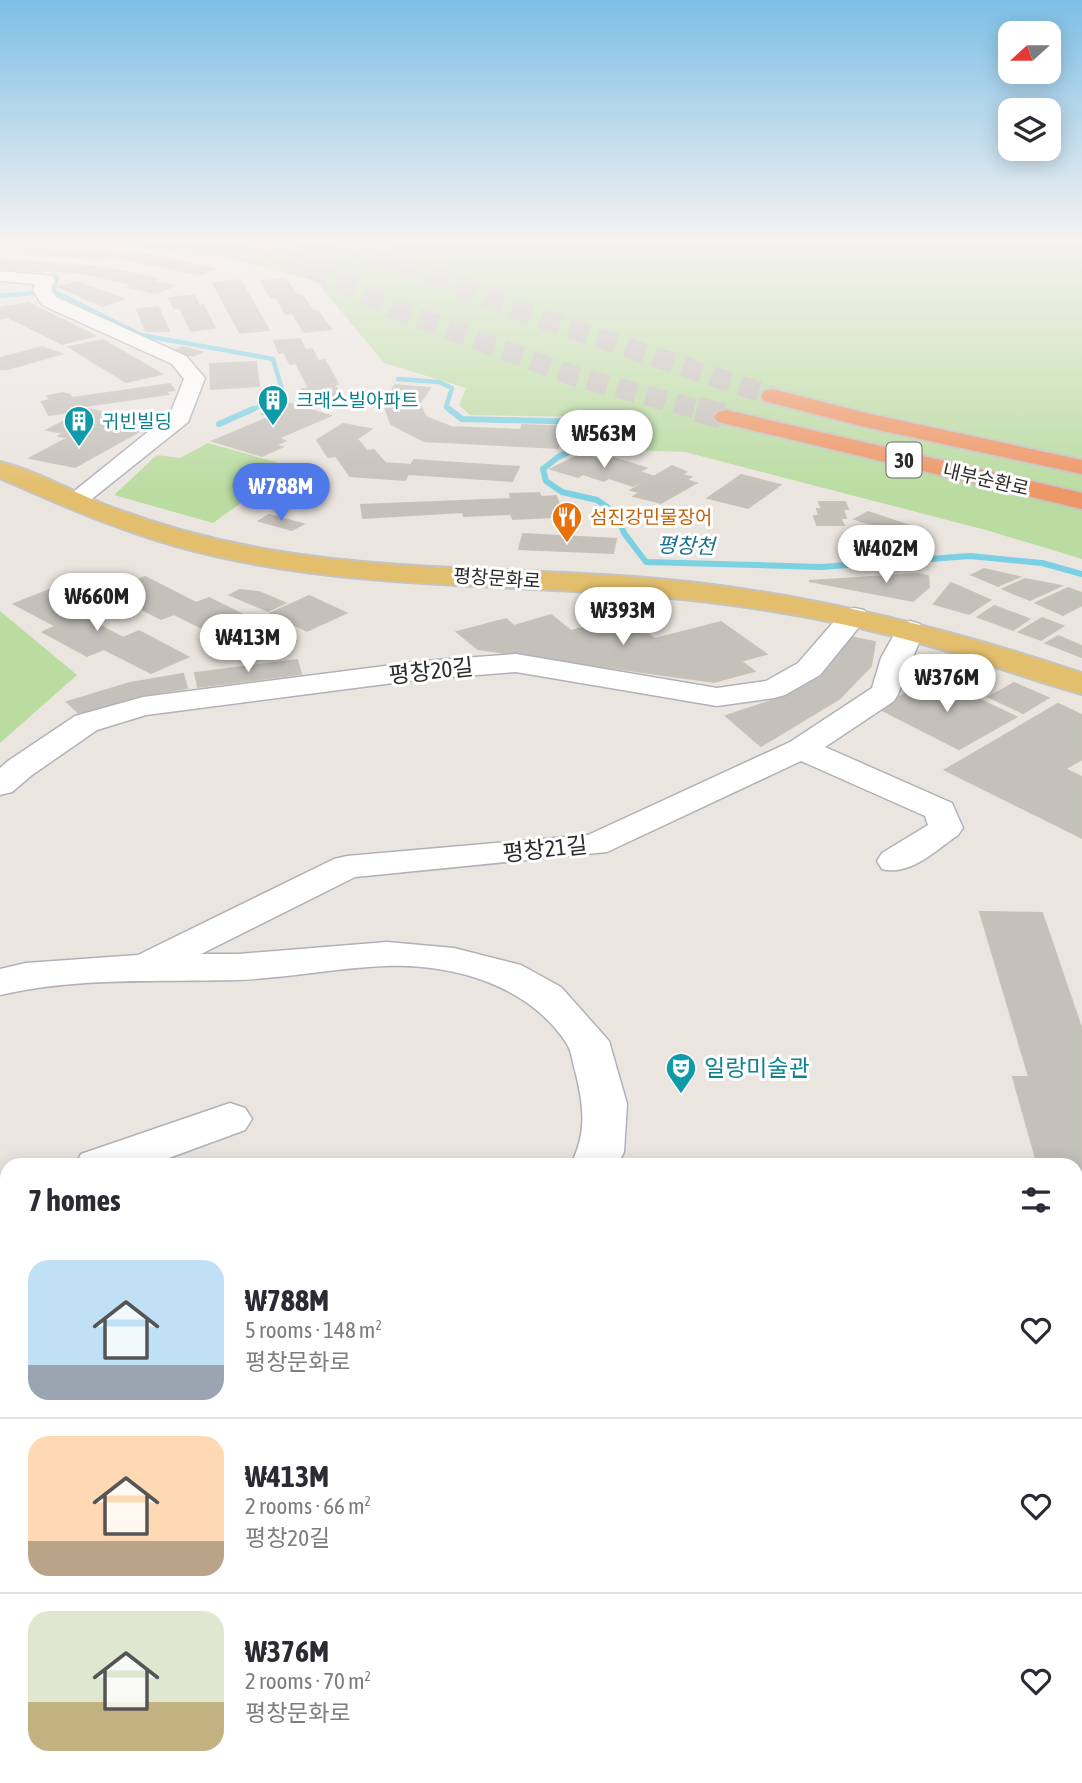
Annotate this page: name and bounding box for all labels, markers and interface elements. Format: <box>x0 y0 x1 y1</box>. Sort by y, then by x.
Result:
north arrow <box>998 21 1060 84</box>
map controls <box>998 21 1061 161</box>
button: layers <box>998 98 1061 161</box>
building icon: 크래스빌아파트 <box>256 383 290 427</box>
place label: 크래스빌아파트 <box>296 389 418 411</box>
building icon: 귀빈빌딩 <box>62 404 96 448</box>
place label: 귀빈빌딩 <box>102 410 172 432</box>
pin: ₩563M <box>555 410 653 470</box>
text: ₩563M <box>572 420 636 446</box>
road number: 30 <box>886 442 922 477</box>
street label: 내부순환로 <box>941 458 1031 500</box>
pin: ₩788M <box>232 463 330 523</box>
text: ₩788M <box>249 473 313 499</box>
restaurant icon: 섬진강민물장어 <box>550 500 584 544</box>
place label: 섬진강민물장어 <box>590 506 712 528</box>
pin: ₩402M <box>837 526 935 585</box>
water label: 평창천 <box>657 532 718 558</box>
text: ₩402M <box>854 535 918 561</box>
street label: 평창문화로 <box>453 564 541 592</box>
pin: ₩660M <box>48 574 146 633</box>
text: ₩660M <box>65 583 129 609</box>
pin: ₩393M <box>574 588 672 647</box>
text: ₩393M <box>591 597 655 623</box>
pin: ₩413M <box>199 614 297 674</box>
text: ₩413M <box>216 624 280 650</box>
street label: 평창20길 <box>387 654 475 688</box>
pin: ₩376M <box>898 654 996 714</box>
text: ₩376M <box>915 664 979 690</box>
street label: 평창21길 <box>501 832 589 866</box>
theatre icon: 일랑미술관 <box>664 1051 698 1095</box>
place label: 일랑미술관 <box>704 1055 810 1081</box>
icon: filters <box>1017 1181 1055 1219</box>
text: 7 homes <box>28 1183 121 1217</box>
text: ₩788M <box>245 1283 329 1317</box>
icon: home <box>84 1288 168 1372</box>
icon: heart <box>1017 1311 1055 1349</box>
text: 5 rooms · 148 m² <box>245 1317 382 1343</box>
text: 평창문화로 <box>245 1349 351 1375</box>
text: ₩413M <box>245 1459 329 1493</box>
icon: home <box>84 1464 168 1548</box>
icon: heart <box>1017 1487 1055 1525</box>
text: 2 rooms · 66 m² <box>245 1493 371 1519</box>
text: 평창20길 <box>245 1525 330 1551</box>
text: ₩376M <box>245 1634 329 1668</box>
icon: home <box>84 1639 168 1723</box>
icon: heart <box>1017 1662 1055 1700</box>
text: 2 rooms · 70 m² <box>245 1668 371 1694</box>
text: 평창문화로 <box>245 1700 351 1726</box>

